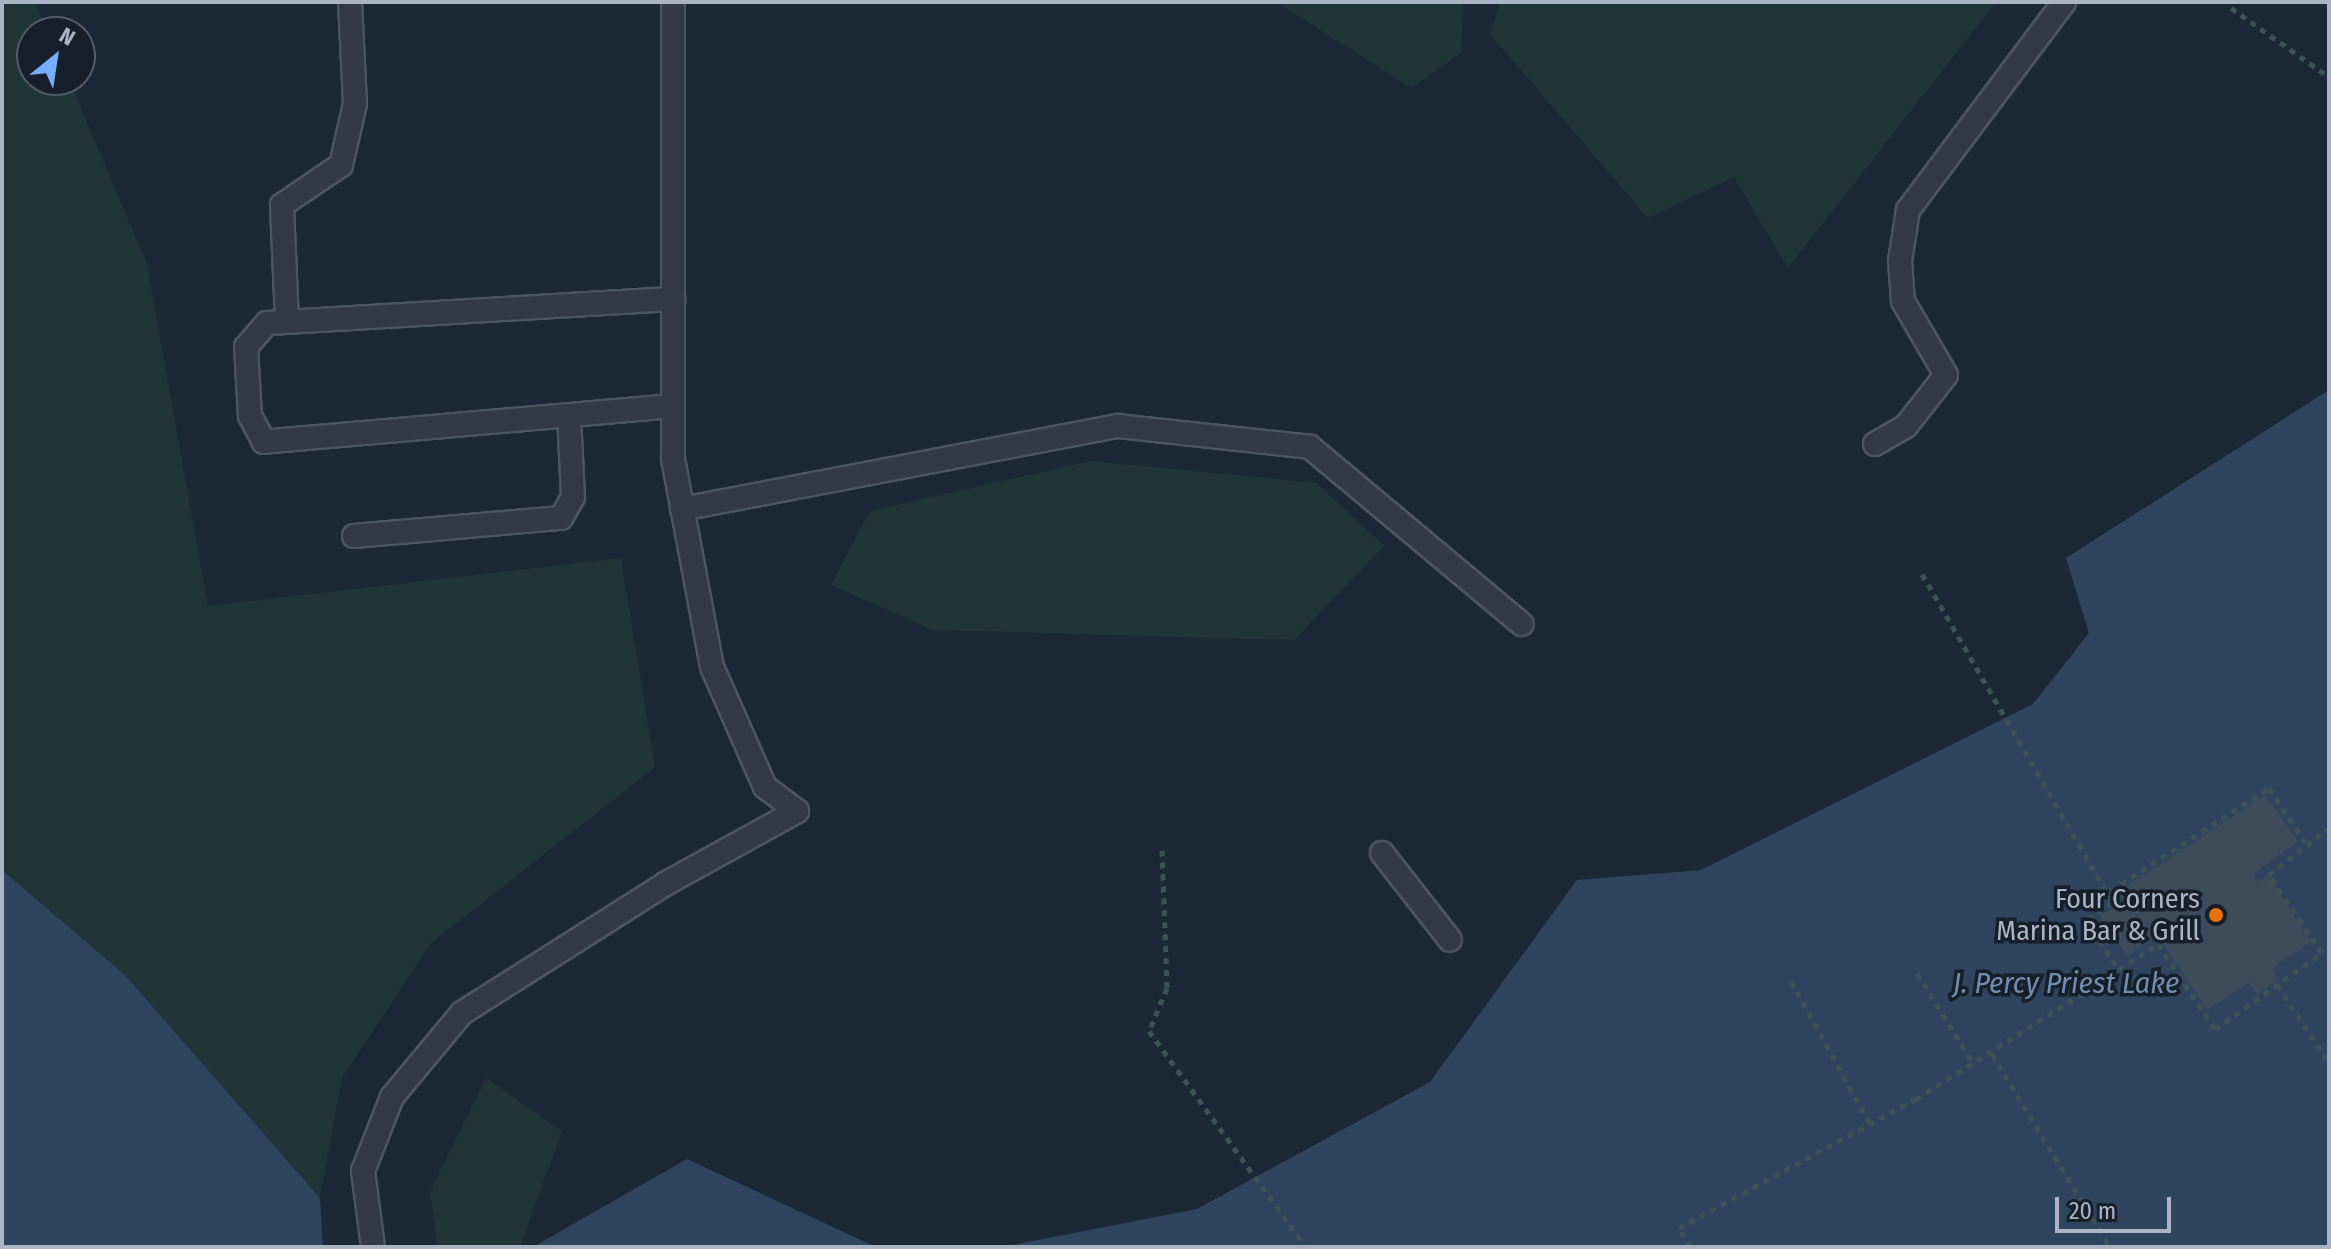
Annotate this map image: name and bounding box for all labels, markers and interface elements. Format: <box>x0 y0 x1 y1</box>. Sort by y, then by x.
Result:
north arrow <box>16 16 96 96</box>
text: N <box>55 22 80 52</box>
place label: Four Corners Marina Bar & Grill <box>1996 882 2200 948</box>
marker: Four Corners Marina Bar & Grill <box>2207 906 2225 924</box>
water label: J. Percy Priest Lake <box>1953 965 2179 1001</box>
scale bar <box>2059 1181 2175 1231</box>
text: 20 m <box>2069 1197 2116 1225</box>

